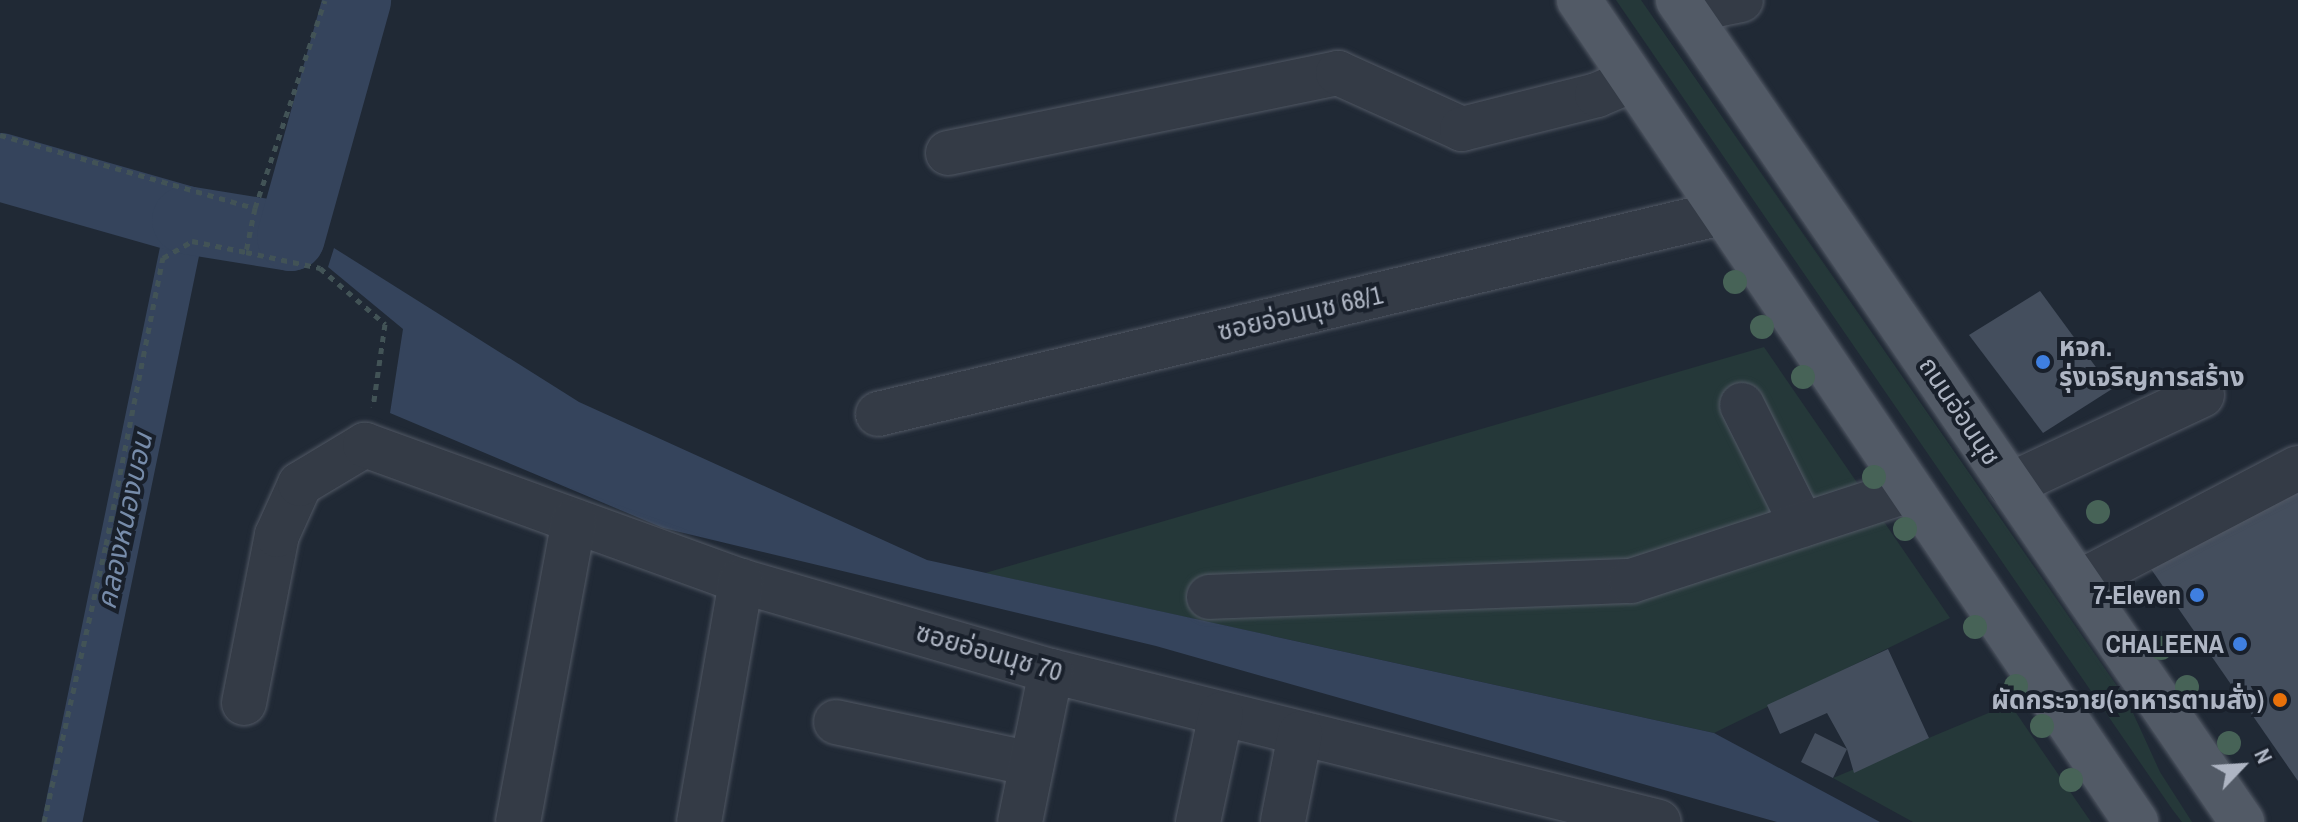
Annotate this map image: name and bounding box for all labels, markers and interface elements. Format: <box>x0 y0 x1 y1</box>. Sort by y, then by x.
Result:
street label: ซอยอ่อนนุช 68/1 <box>1215 279 1385 347</box>
place label: หจก. รุ่งเจริญการสร้าง <box>2059 331 2245 392</box>
street label: ถนนอ่อนนุช <box>1913 351 2007 471</box>
marker: หจก. รุ่งเจริญการสร้าง <box>2034 353 2052 371</box>
water label: คลองหนองบอน <box>89 430 159 612</box>
place label: 7-Eleven <box>2093 579 2181 611</box>
marker: 7-Eleven <box>2188 586 2206 604</box>
street label: ซอยอ่อนนุช 70 <box>912 616 1066 688</box>
place label: CHALEENA <box>2106 628 2224 660</box>
marker: CHALEENA <box>2231 635 2249 653</box>
place label: ผัดกระจาย(อาหารตามสั่ง) <box>1991 684 2264 716</box>
marker: ผัดกระจาย(อาหารตามสั่ง) <box>2271 691 2289 709</box>
north arrow <box>2202 726 2282 806</box>
text: N <box>2247 744 2280 768</box>

